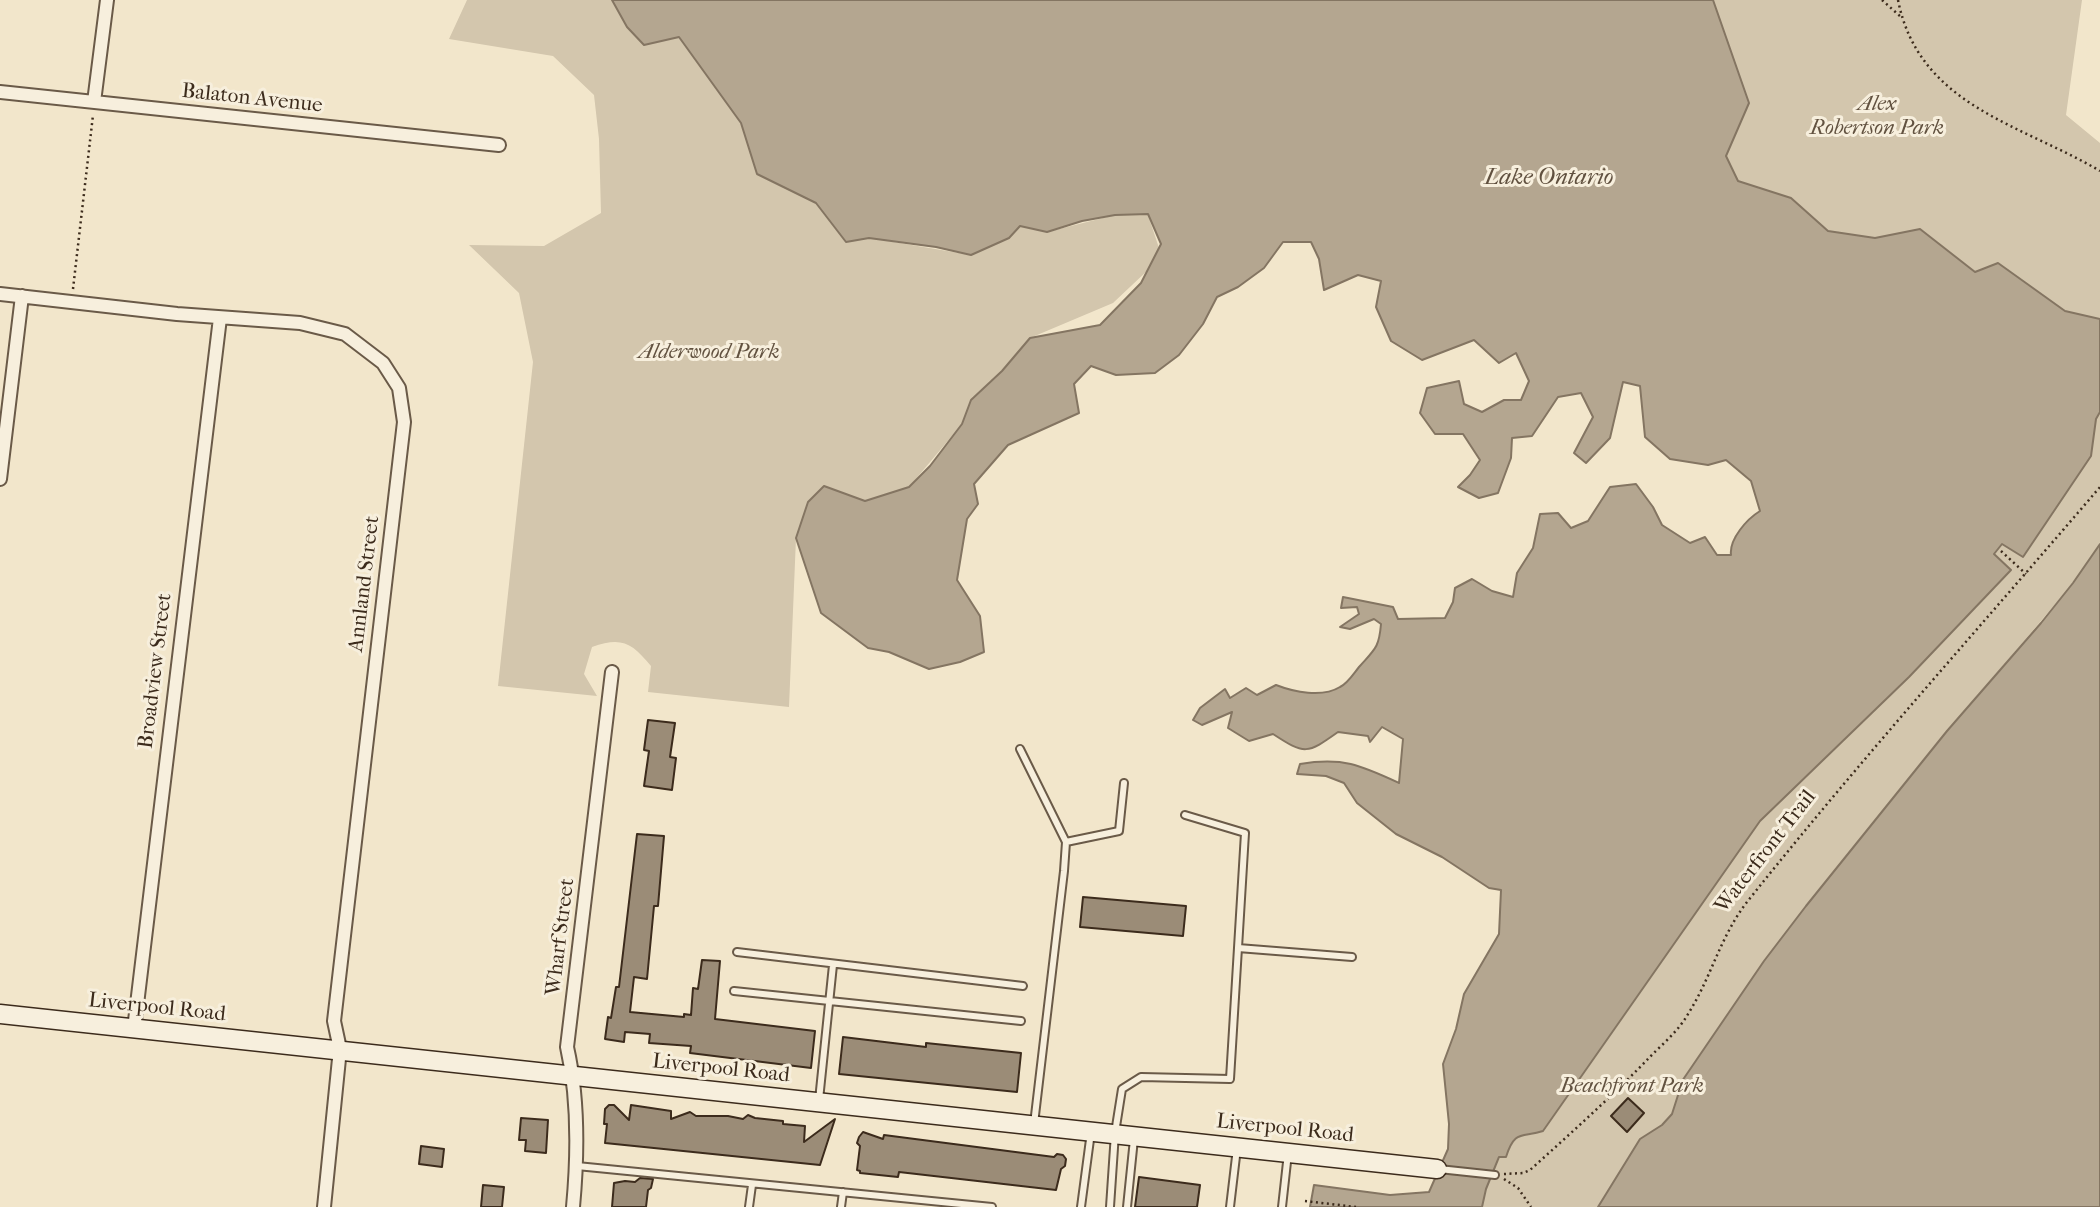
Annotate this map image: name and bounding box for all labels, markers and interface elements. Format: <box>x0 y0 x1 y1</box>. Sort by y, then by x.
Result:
street label: Balaton Avenue <box>180 79 324 119</box>
park label: Alex Robertson Park <box>1810 92 1944 142</box>
water label: Lake Ontario <box>1485 164 1613 192</box>
park label: Alderwood Park <box>639 340 779 366</box>
street label: Annland Street <box>344 514 386 654</box>
street label: Broadview Street <box>134 592 178 750</box>
street label: Waterfront Trail <box>1710 785 1822 919</box>
street label: Wharf Street <box>541 877 581 997</box>
street label: Liverpool Road <box>87 988 227 1028</box>
street label: Liverpool Road <box>651 1049 791 1089</box>
park label: Beachfront Park <box>1560 1074 1704 1100</box>
street label: Liverpool Road <box>1215 1109 1355 1149</box>

